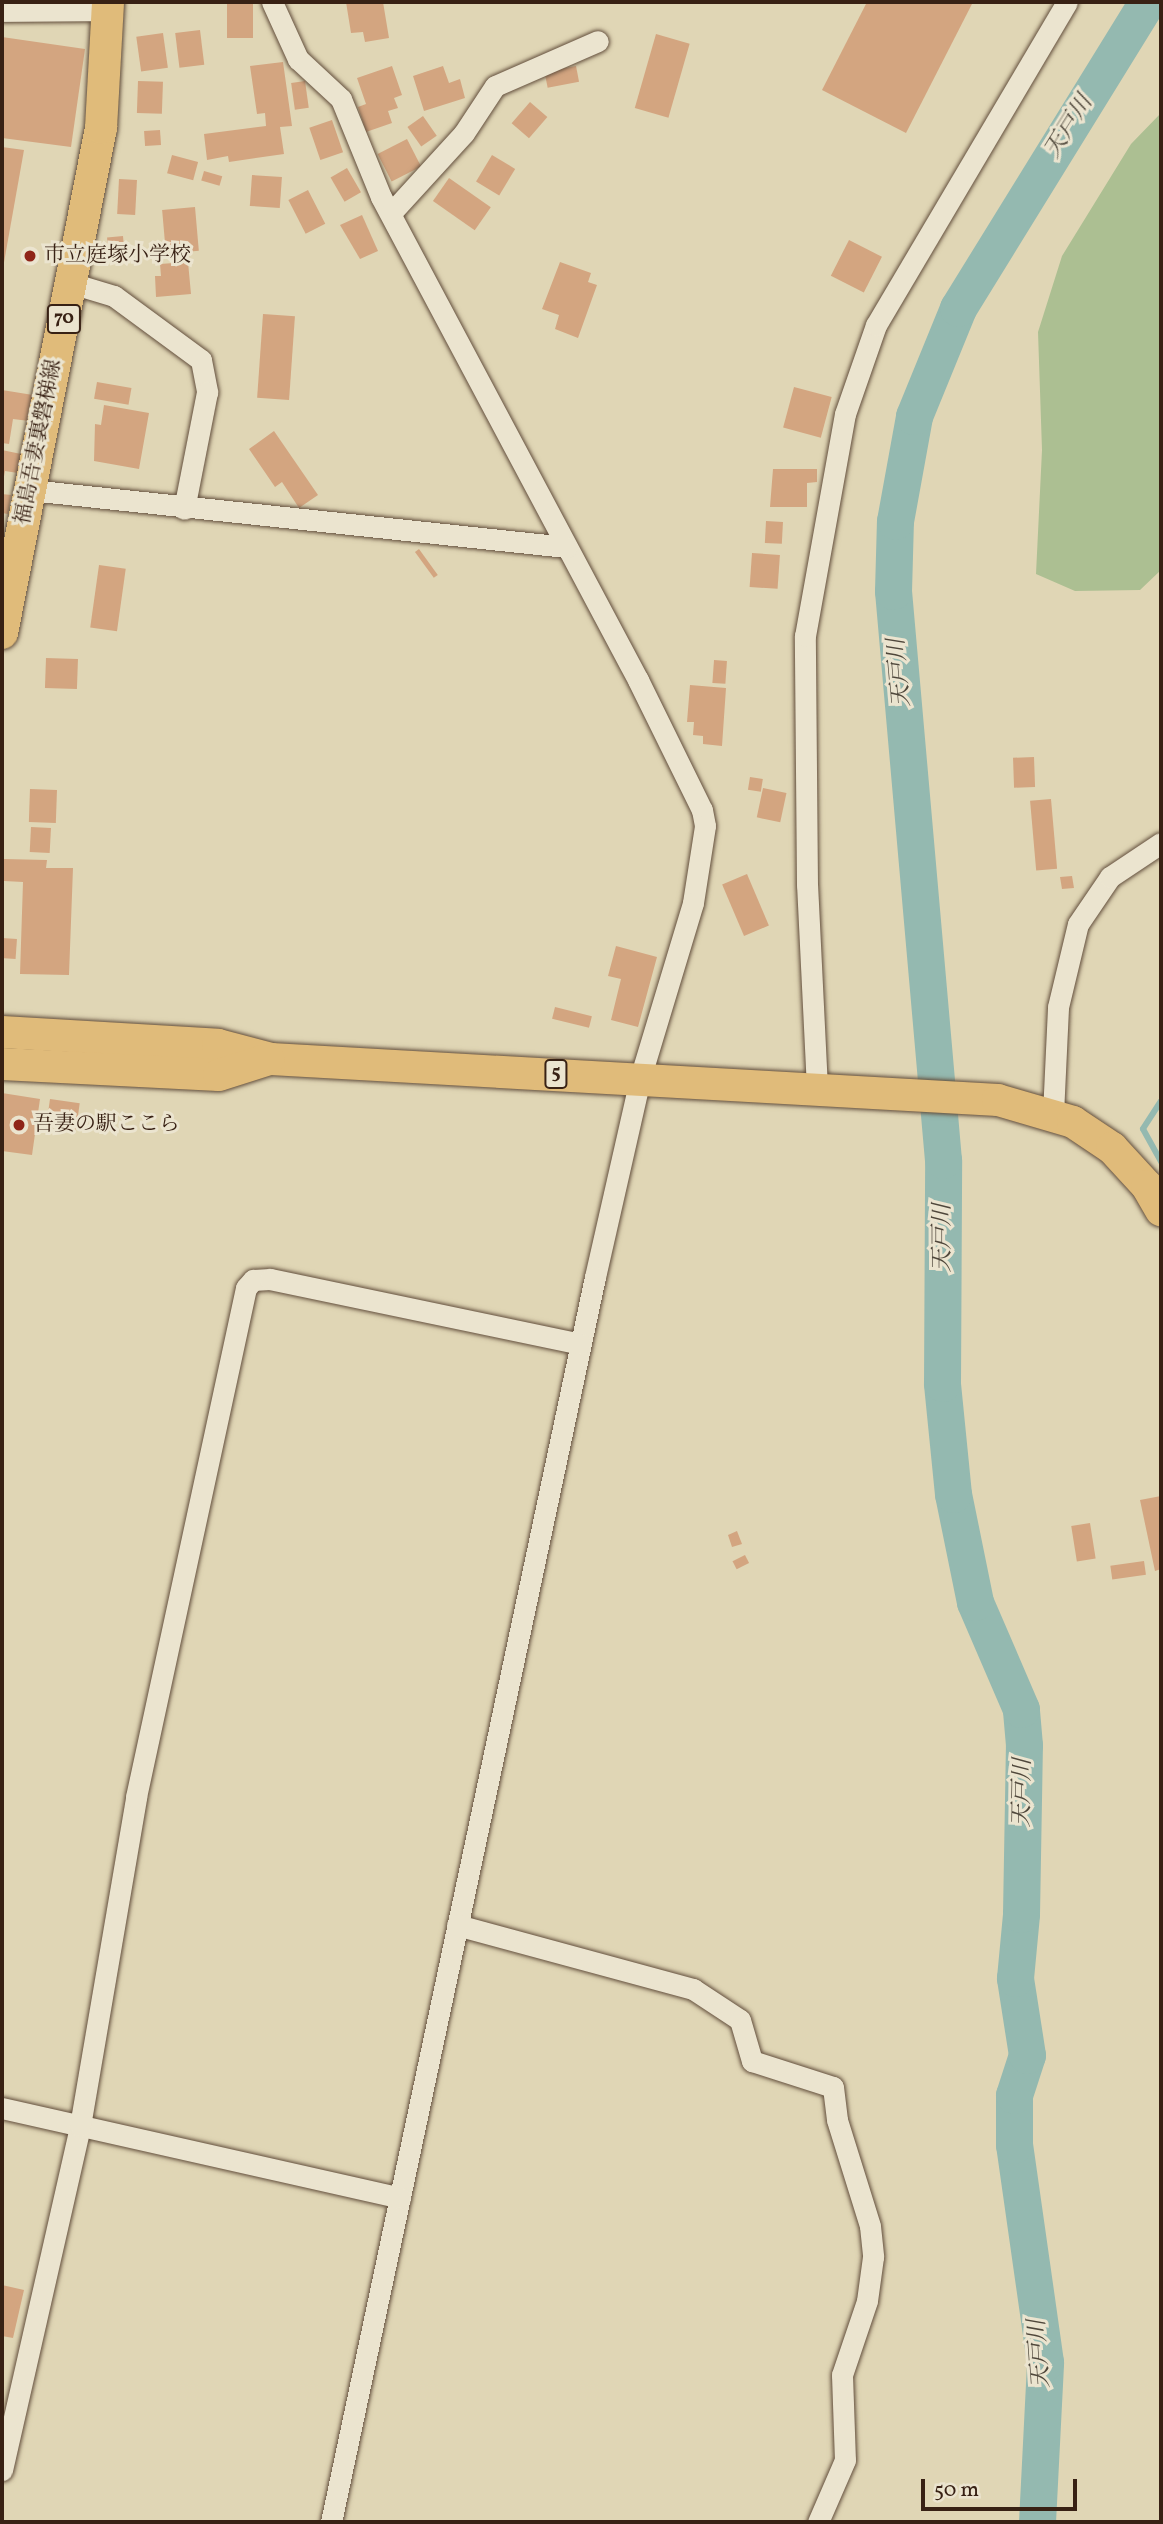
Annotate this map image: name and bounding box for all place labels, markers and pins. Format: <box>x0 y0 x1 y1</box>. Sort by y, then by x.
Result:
place label: 市立庭塚小学校 <box>44 243 191 269</box>
marker: 市立庭塚小学校 <box>22 248 38 264</box>
place label: 吾妻の駅ここら <box>33 1112 180 1138</box>
marker: 吾妻の駅ここら <box>11 1117 27 1133</box>

